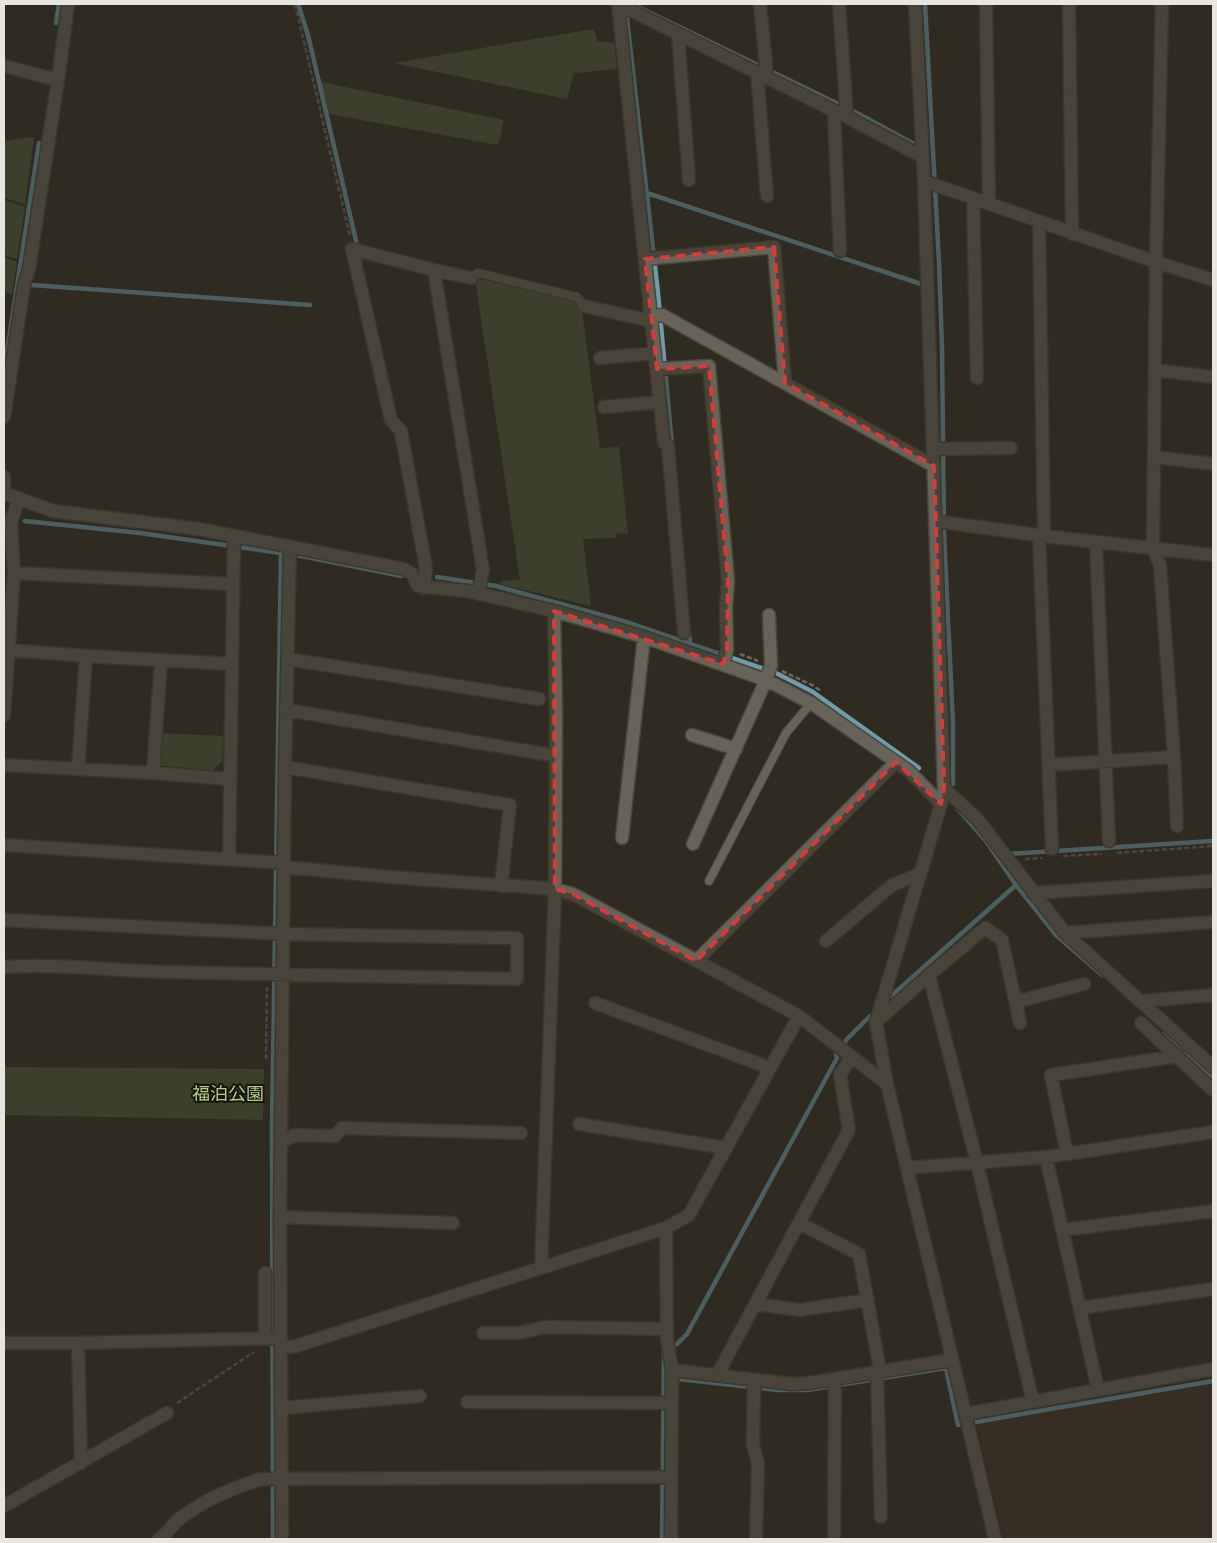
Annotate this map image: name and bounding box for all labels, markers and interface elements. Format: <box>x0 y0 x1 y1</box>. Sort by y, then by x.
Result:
park label: 福泊公園 <box>192 1084 264 1104</box>

